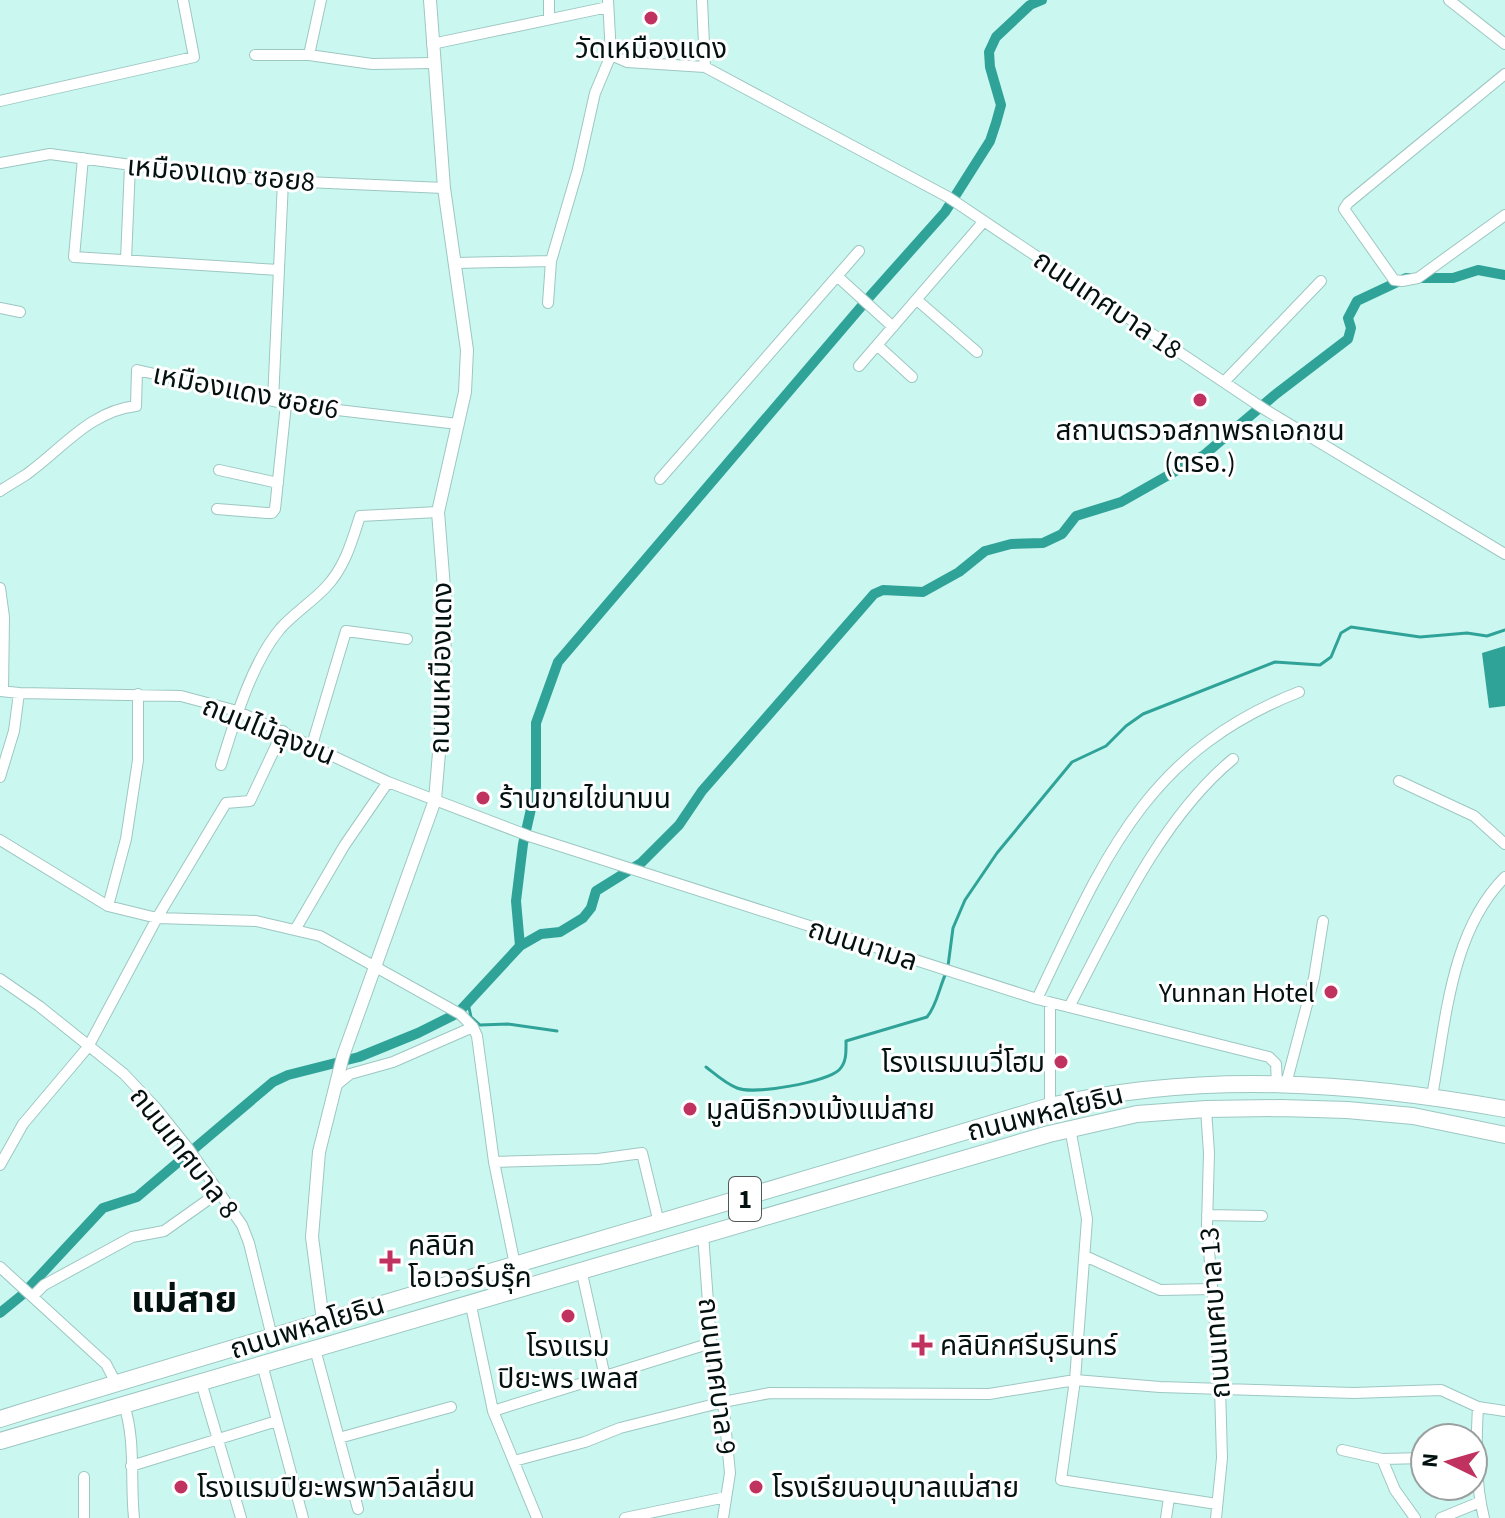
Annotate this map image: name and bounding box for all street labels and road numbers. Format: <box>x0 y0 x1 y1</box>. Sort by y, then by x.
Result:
street label: เหมืองแดง ซอย8 <box>125 146 317 202</box>
street label: ถนนเทศบาล 18 <box>1025 240 1190 369</box>
street label: เหมืองแดง ซอย6 <box>149 354 342 430</box>
street label: ถนนเหมืองแดง <box>420 582 462 754</box>
street label: ถนนไม้ลุงขน <box>196 686 341 776</box>
street label: ถนนนามล <box>803 908 923 981</box>
street label: ถนนพหลโยธิน <box>963 1074 1128 1152</box>
street label: ถนนเทศบาล 8 <box>120 1078 249 1227</box>
road number: 1 <box>729 1177 761 1221</box>
street label: ถนนเทศบาล 13 <box>1189 1226 1241 1400</box>
street label: ถนนพหลโยธิน <box>225 1284 390 1369</box>
street label: ถนนเทศบาล 9 <box>688 1295 746 1457</box>

